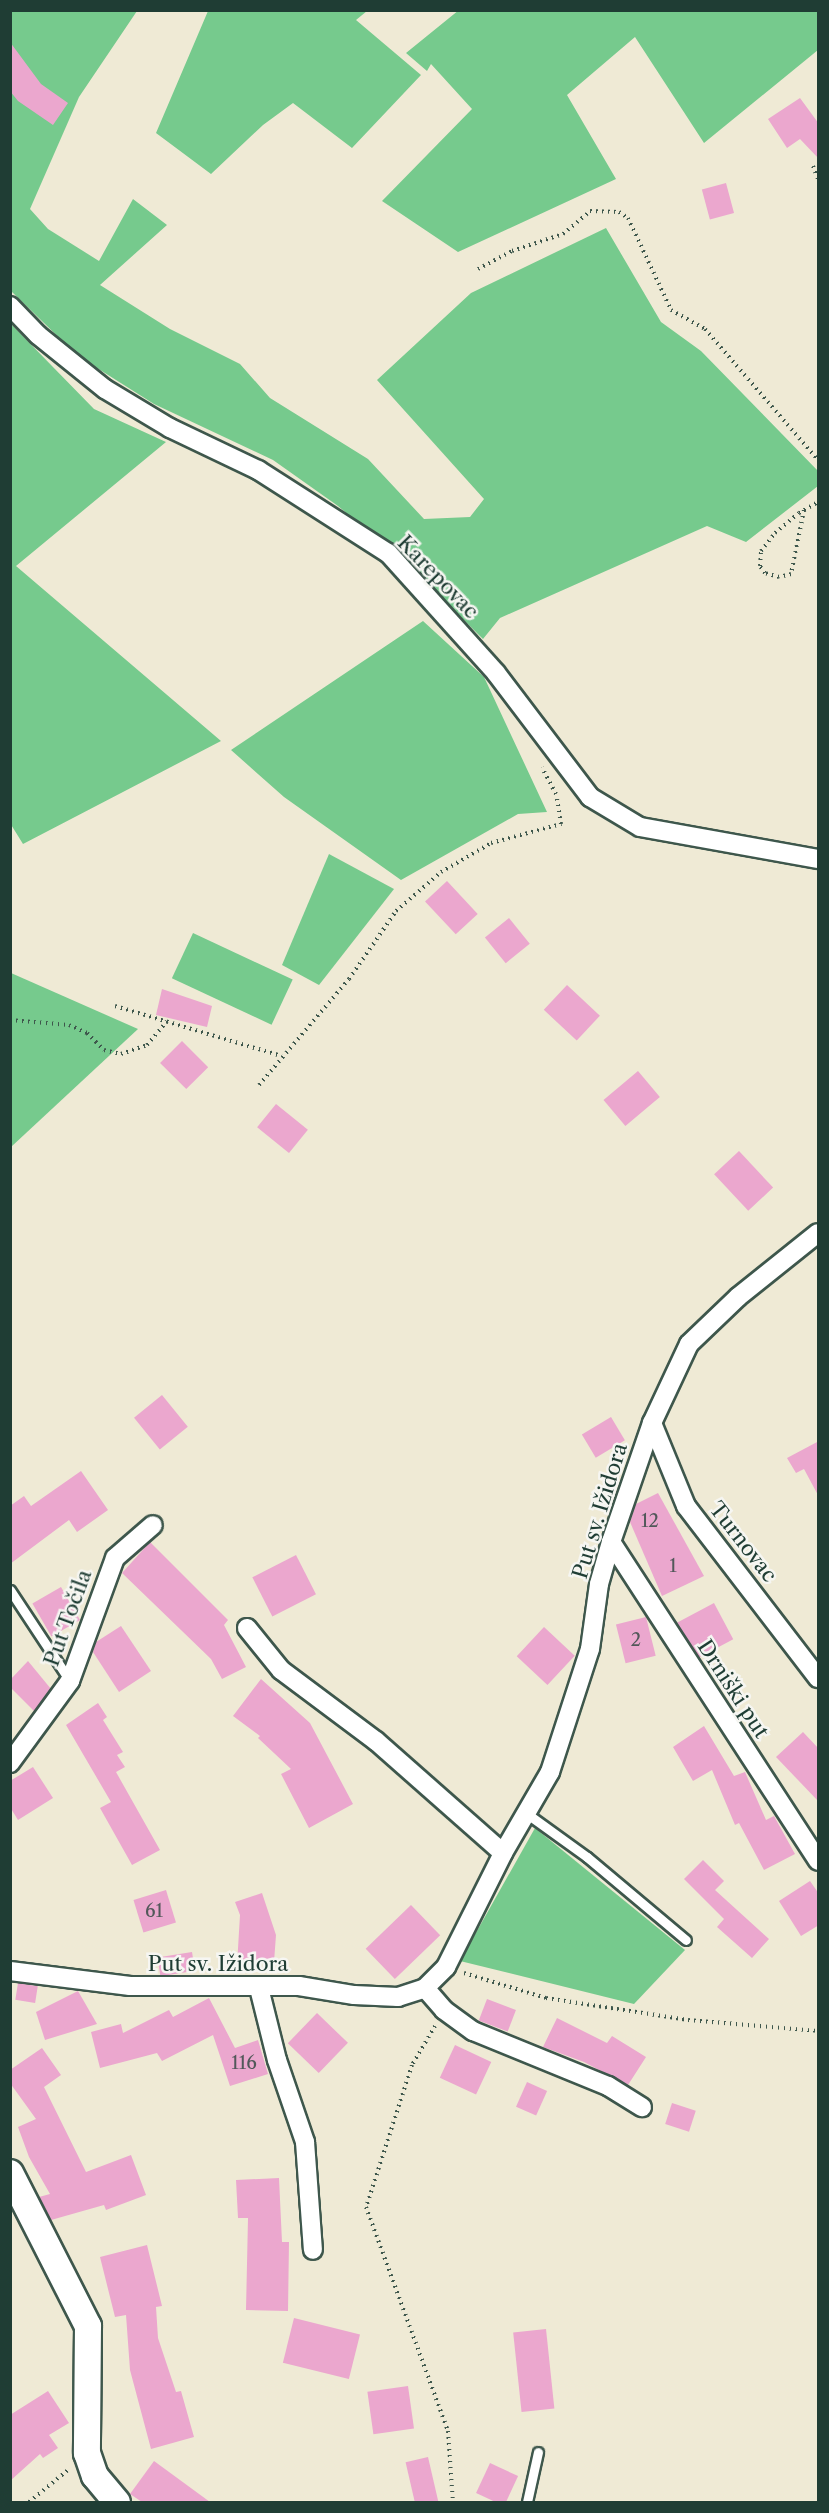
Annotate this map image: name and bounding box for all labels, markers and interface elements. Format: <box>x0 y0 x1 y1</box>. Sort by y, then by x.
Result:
street label: Karepovac <box>392 530 484 624</box>
street label: Put sv. Ižidora <box>567 1440 633 1582</box>
street label: Turnovac <box>704 1497 782 1587</box>
house number: 12 <box>641 1510 659 1532</box>
house number: 1 <box>669 1555 677 1577</box>
street label: Put Točila <box>39 1566 97 1670</box>
house number: 2 <box>631 1629 641 1651</box>
street label: Drniški put <box>692 1635 774 1743</box>
house number: 61 <box>145 1900 163 1922</box>
street label: Put sv. Ižidora <box>148 1951 288 1977</box>
house number: 116 <box>231 2052 257 2074</box>

